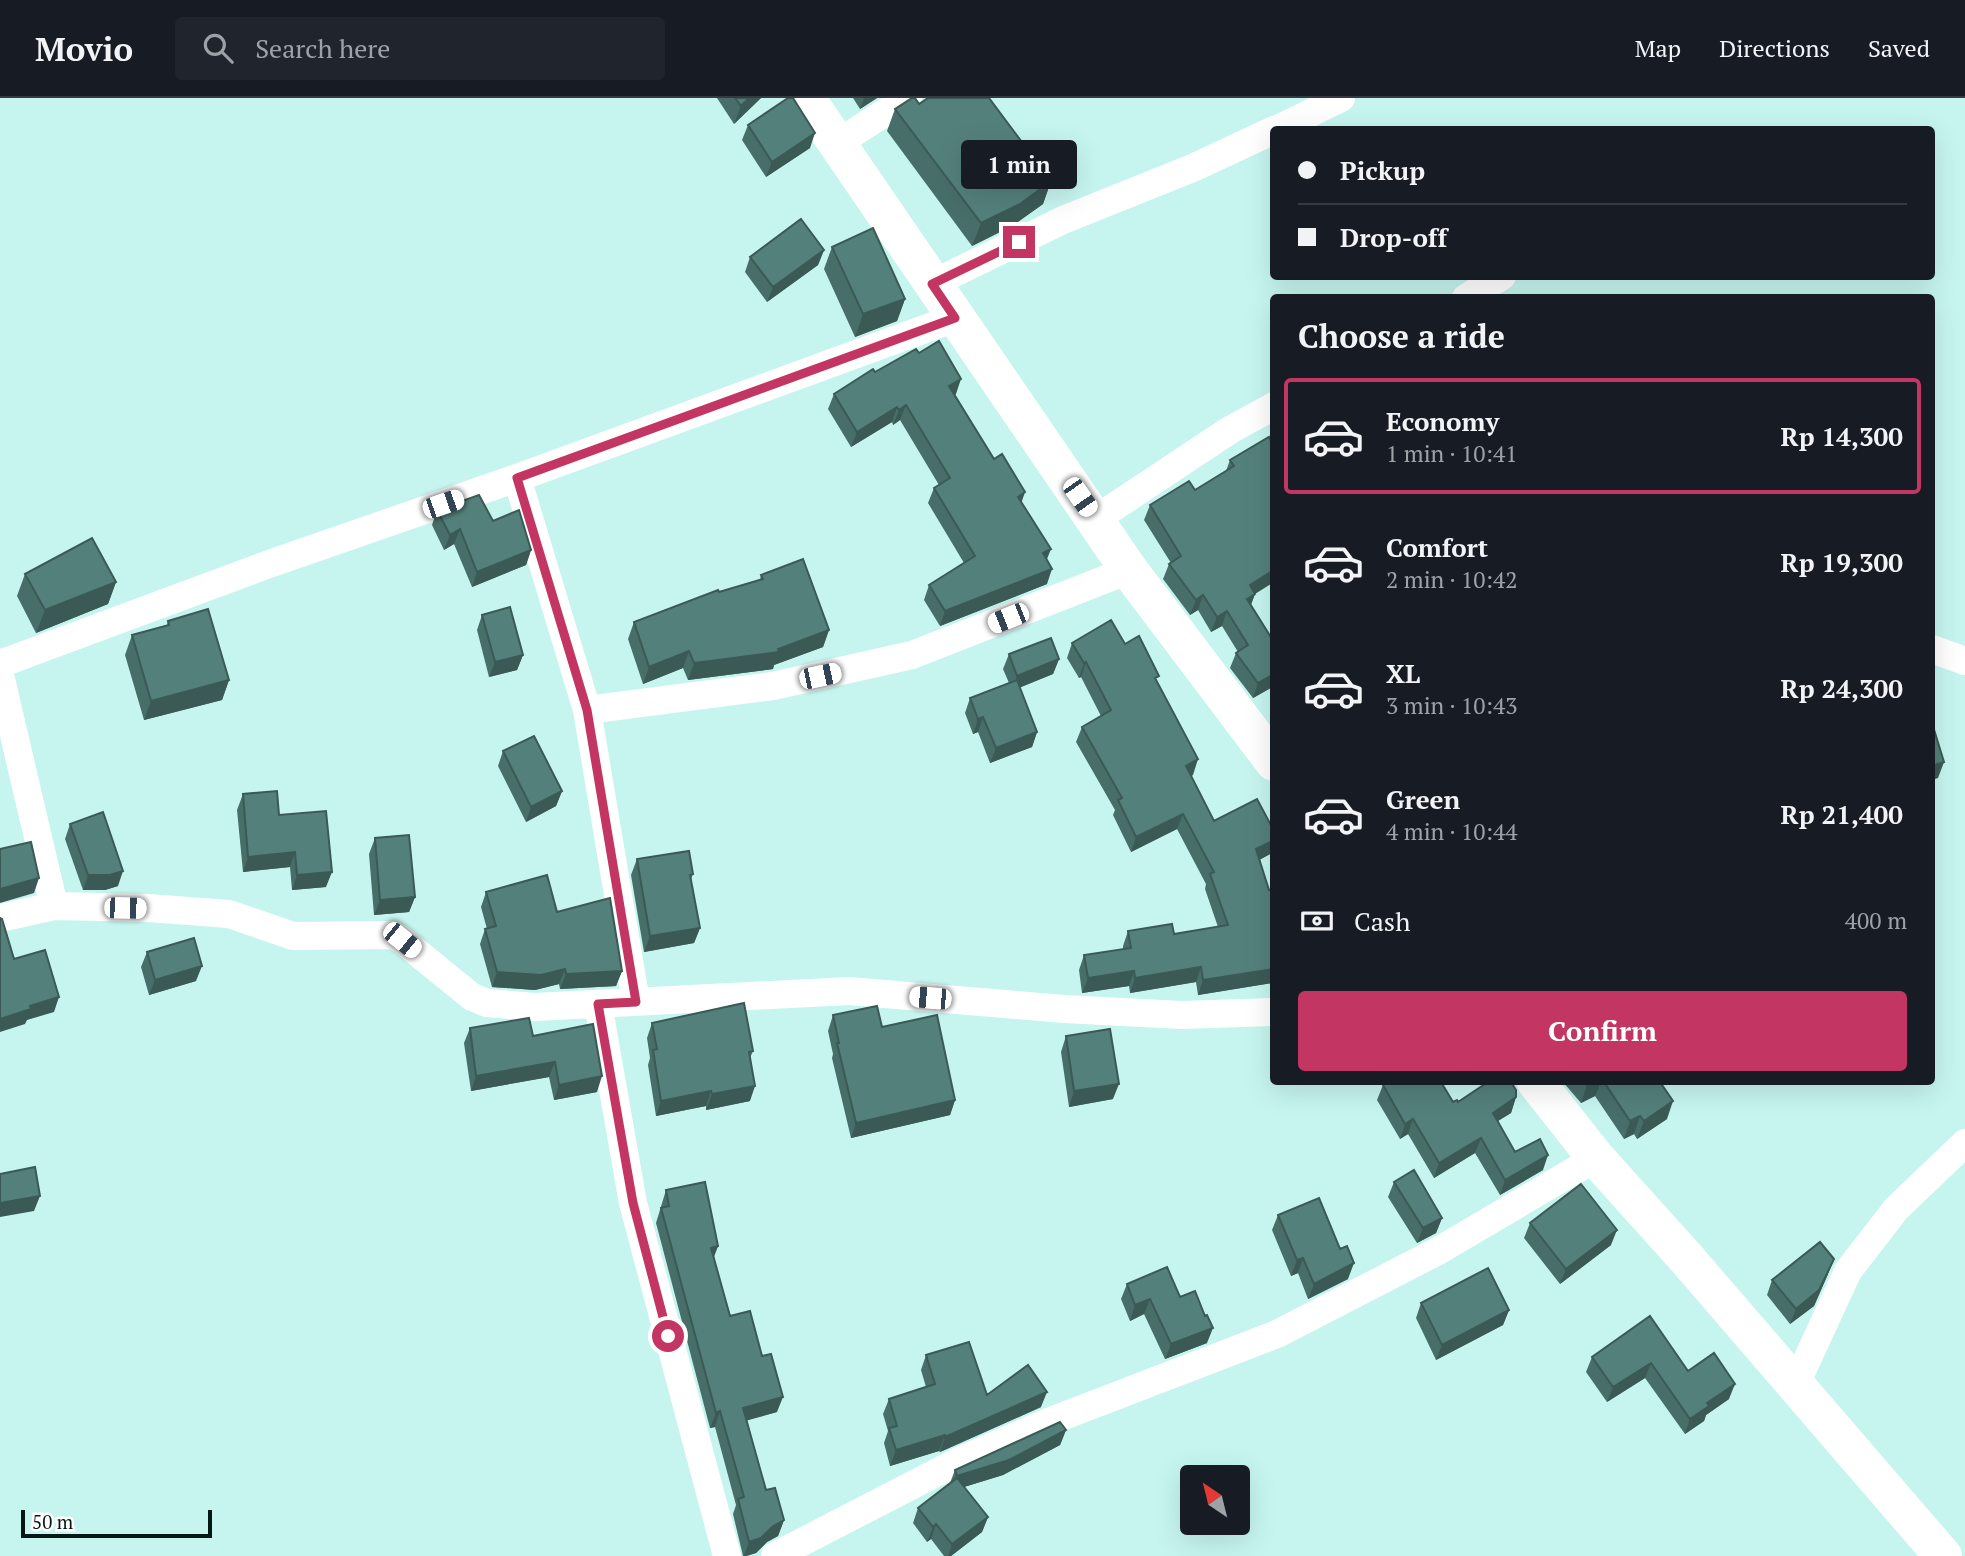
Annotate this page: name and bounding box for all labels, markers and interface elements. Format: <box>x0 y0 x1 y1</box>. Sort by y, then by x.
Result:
search box <box>175 17 665 80</box>
text: Movio <box>35 27 133 70</box>
icon: search <box>199 29 237 67</box>
text: Search here <box>255 31 390 65</box>
text: Map <box>1635 32 1681 64</box>
text: Directions <box>1719 32 1830 64</box>
text: Saved <box>1868 32 1930 64</box>
callout: 1 min <box>961 141 1077 190</box>
text: 1 min <box>988 149 1050 180</box>
text: Pickup <box>1340 153 1425 187</box>
text: Drop-off <box>1340 220 1447 254</box>
route end <box>1003 226 1035 258</box>
text: Choose a ride <box>1298 315 1505 357</box>
text: Economy <box>1386 404 1499 438</box>
icon: car <box>1302 405 1365 468</box>
text: Rp 14,300 <box>1781 419 1903 453</box>
text: 1 min · 10:41 <box>1386 438 1518 469</box>
car <box>1060 474 1101 520</box>
car <box>420 487 467 521</box>
text: Comfort <box>1386 530 1488 564</box>
icon: car <box>1302 531 1365 594</box>
text: Rp 19,300 <box>1781 545 1903 579</box>
text: 2 min · 10:42 <box>1386 564 1518 595</box>
car <box>985 600 1032 636</box>
text: XL <box>1386 656 1420 690</box>
icon: car <box>1302 657 1365 720</box>
car <box>798 661 843 691</box>
text: Rp 24,300 <box>1781 671 1903 705</box>
text: 3 min · 10:43 <box>1386 690 1518 721</box>
text: Green <box>1386 782 1460 816</box>
icon: car <box>1302 783 1365 846</box>
text: Rp 21,400 <box>1781 797 1903 831</box>
text: 4 min · 10:44 <box>1386 816 1518 847</box>
car <box>104 897 147 919</box>
icon: cash <box>1298 902 1336 940</box>
text: Cash <box>1354 904 1410 938</box>
text: 400 m <box>1845 905 1907 936</box>
car <box>380 919 425 961</box>
car <box>909 986 952 1010</box>
button: Confirm <box>1298 991 1907 1071</box>
route start <box>652 1320 684 1352</box>
north arrow <box>1180 1465 1250 1535</box>
map controls <box>1180 1465 1250 1535</box>
scale bar <box>21 1507 212 1539</box>
text: 50 m <box>32 1509 73 1534</box>

